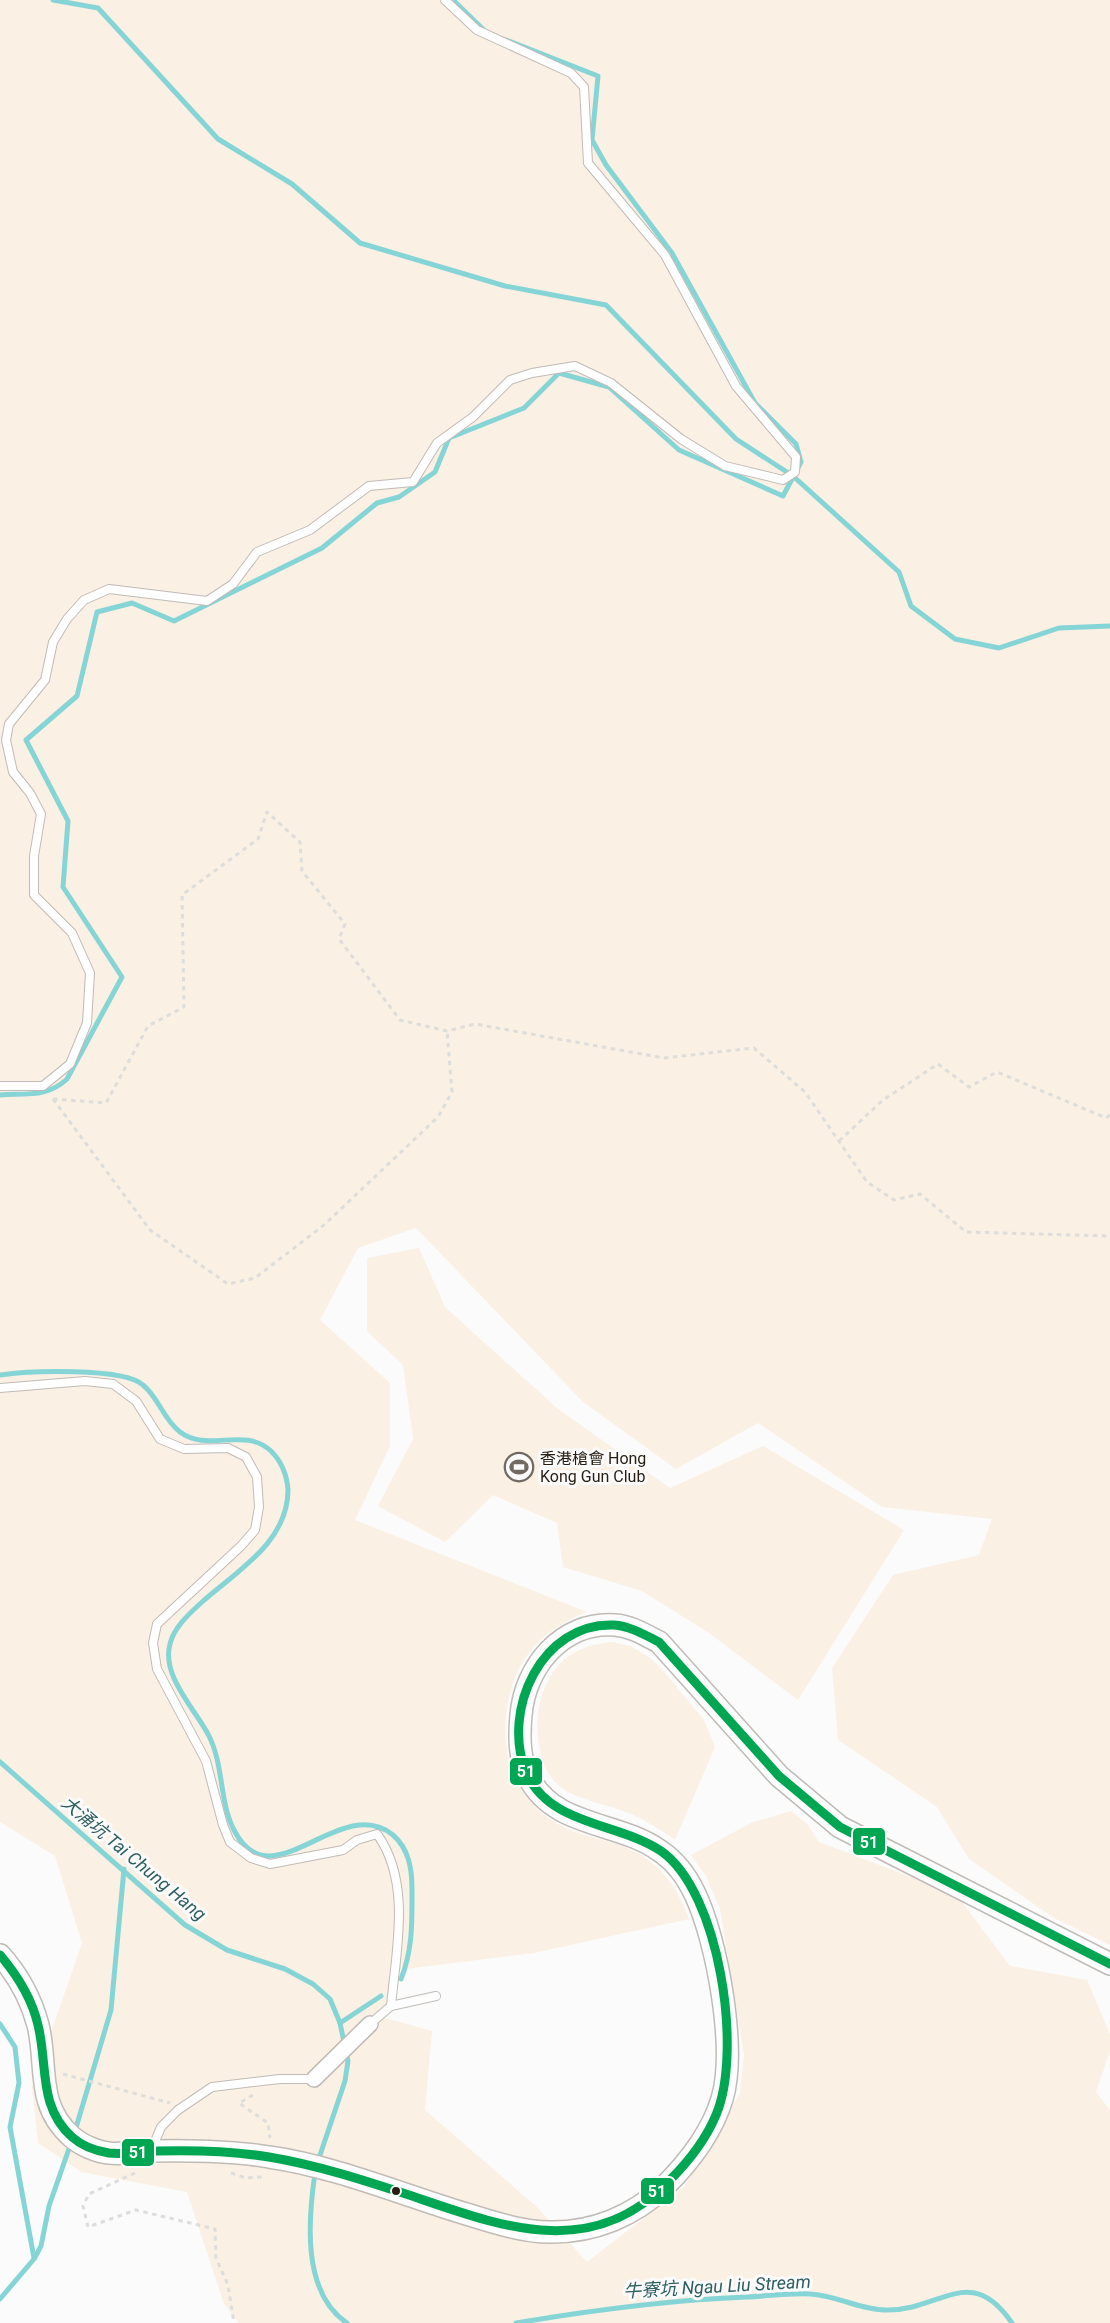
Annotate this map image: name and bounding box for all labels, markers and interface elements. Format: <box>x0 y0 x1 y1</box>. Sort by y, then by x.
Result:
place label: 香港槍會 Hong Kong Gun Club <box>540 1449 646 1486</box>
sports icon: 香港槍會 Hong Kong Gun Club <box>503 1451 535 1483</box>
line badge: 51 <box>509 1757 543 1786</box>
text: 51 <box>517 1762 535 1781</box>
water label: 大涌坑 Tai Chung Hang <box>58 1791 211 1925</box>
line badge: 51 <box>852 1827 886 1856</box>
text: 51 <box>860 1833 878 1852</box>
line badge: 51 <box>121 2138 155 2167</box>
text: 51 <box>129 2143 147 2162</box>
line badge: 51 <box>640 2177 675 2205</box>
text: 51 <box>648 2182 666 2201</box>
unlabelled marker <box>390 2185 402 2197</box>
water label: 牛寮坑 Ngau Liu Stream <box>623 2271 811 2301</box>

